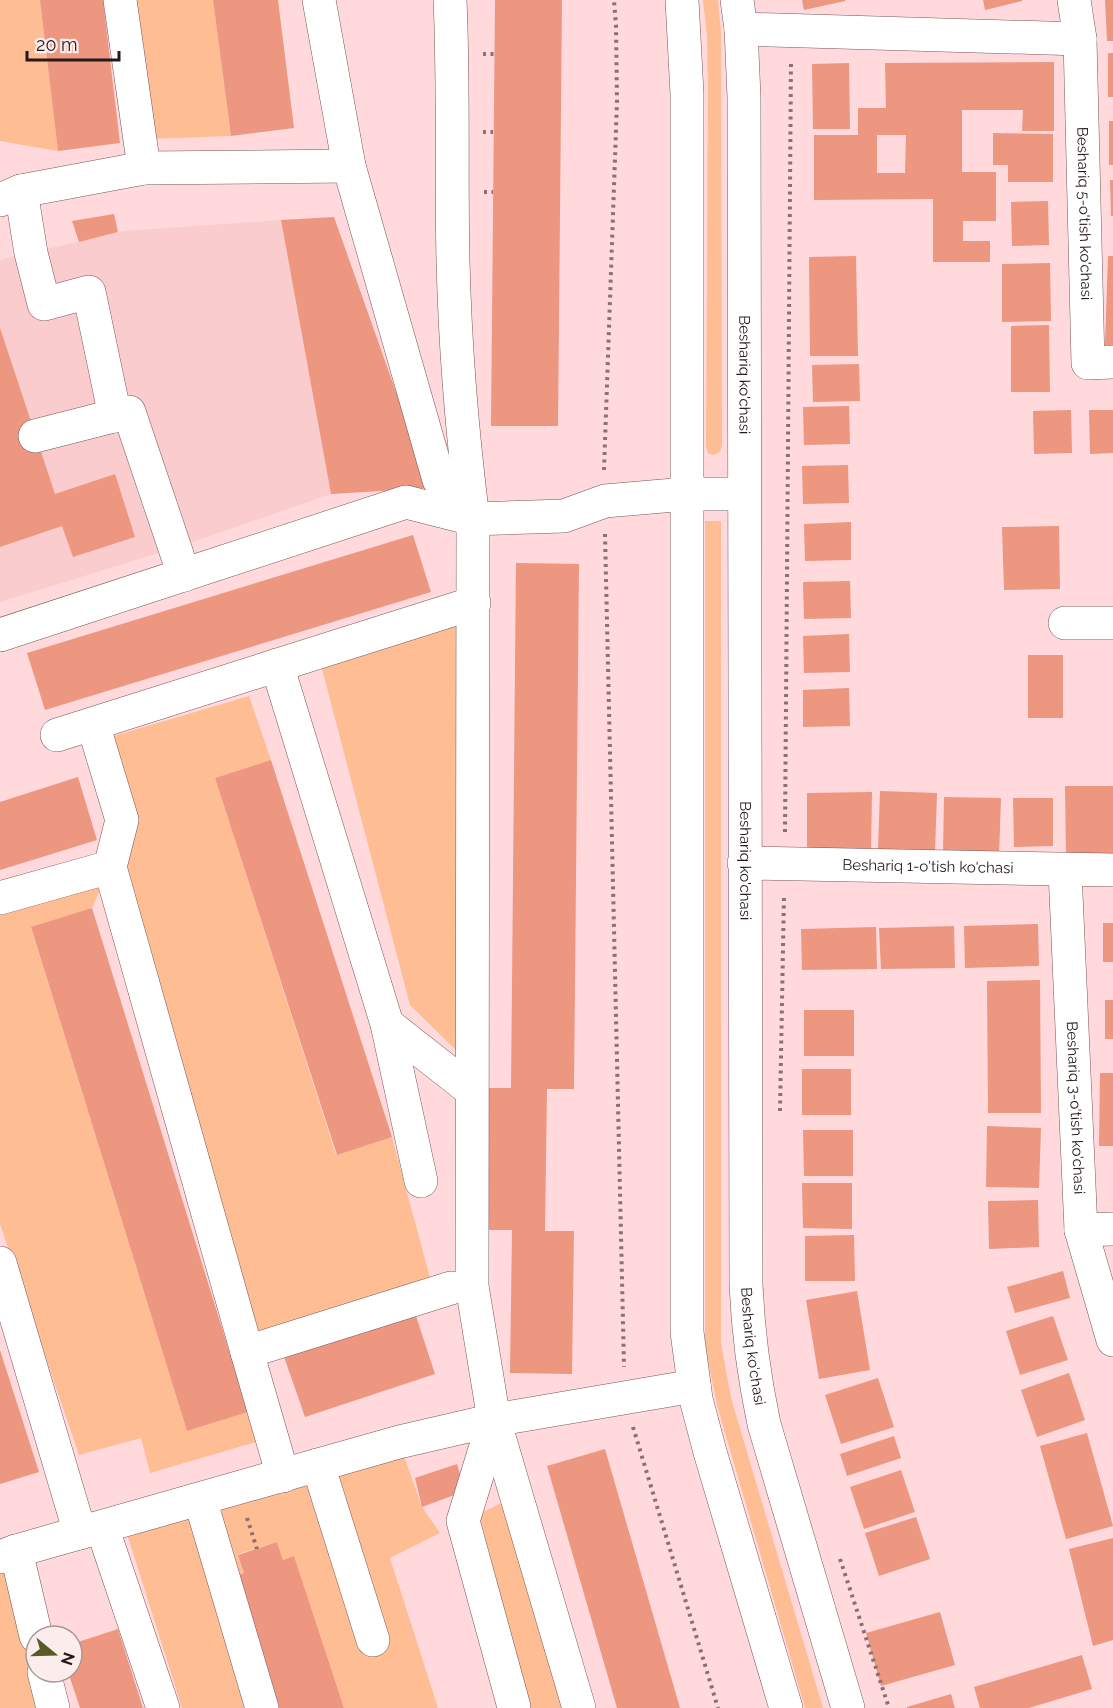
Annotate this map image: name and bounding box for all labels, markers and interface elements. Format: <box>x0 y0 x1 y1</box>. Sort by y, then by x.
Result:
scale bar <box>27 24 118 62</box>
text: 20 m <box>36 34 78 55</box>
street label: Beshariq 5-o'tish ko'chasi <box>1073 127 1095 300</box>
street label: Beshariq ko'chasi <box>735 315 754 434</box>
street label: Beshariq ko'chasi <box>736 801 754 920</box>
street label: Beshariq 1-o'tish ko'chasi <box>842 856 1014 877</box>
street label: Beshariq 3-o'tish ko'chasi <box>1063 1021 1088 1195</box>
street label: Beshariq ko'chasi <box>737 1287 769 1407</box>
north arrow <box>24 1624 84 1684</box>
text: N <box>57 1650 79 1668</box>

